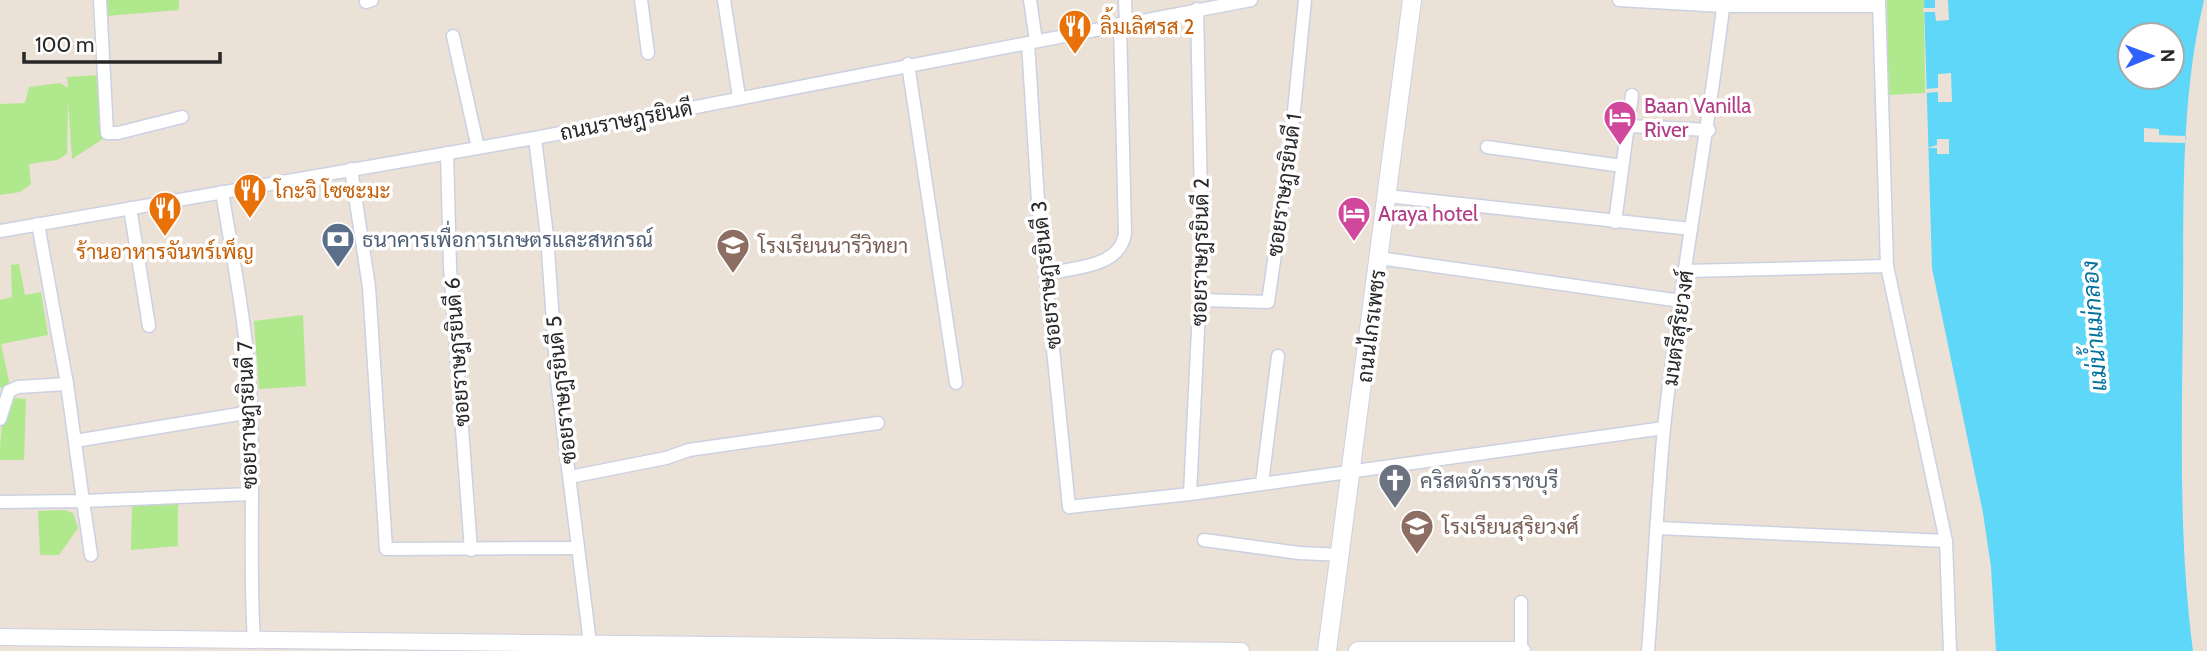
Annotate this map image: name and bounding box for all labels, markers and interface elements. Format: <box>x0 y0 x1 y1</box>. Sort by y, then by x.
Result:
restaurant icon: ลิ้มเลิศรส 2 <box>1056 7 1094 56</box>
place label: ลิ้มเลิศรส 2 <box>1100 7 1194 39</box>
scale bar <box>24 21 220 65</box>
north arrow <box>2116 21 2186 91</box>
text: 100 m <box>35 32 94 57</box>
text: N <box>2156 49 2179 63</box>
place label: Baan Vanilla River <box>1644 93 1751 142</box>
street label: ถนนราษฎรยินดี <box>558 95 695 147</box>
hotel icon: Baan Vanilla River <box>1601 98 1639 147</box>
street label: ซอยราษฎรยินดี 1 <box>1262 112 1308 258</box>
restaurant icon: โกะจิ โซซะมะ <box>231 171 269 220</box>
place label: โกะจิ โซซะมะ <box>273 178 391 203</box>
street label: ซอยราษฎรยินดี 2 <box>1186 178 1216 326</box>
restaurant icon: ร้านอาหารจันทร์เพ็ญ <box>146 189 184 238</box>
hotel icon: Araya hotel <box>1335 194 1373 243</box>
street label: ซอยราษฎรยินดี 3 <box>1026 200 1068 350</box>
place label: Araya hotel <box>1378 201 1478 226</box>
bank icon: ธนาคารเพื่อการเกษตรและสหกรณ์ <box>319 220 357 269</box>
place label: ธนาคารเพื่อการเกษตรและสหกรณ์ <box>362 220 653 252</box>
school or university icon: โรงเรียนนารีวิทยา <box>714 226 752 275</box>
place label: โรงเรียนนารีวิทยา <box>757 233 908 258</box>
place label: ร้านอาหารจันทร์เพ็ญ <box>76 237 254 264</box>
water label: แม่น้ำแม่กลอง <box>2069 260 2113 393</box>
street label: ถนนไกรเพชร <box>1352 268 1390 384</box>
street label: มนตรีสุริยวงศ์ <box>1657 268 1700 388</box>
street label: ซอยราษฎรยินดี 6 <box>439 276 477 427</box>
street label: ซอยราษฎรยินดี 5 <box>541 315 583 465</box>
street label: ซอยราษฎรยินดี 7 <box>232 340 264 489</box>
church icon: คริสตจักรราชบุรี <box>1376 461 1414 510</box>
place label: คริสตจักรราชบุรี <box>1420 468 1558 495</box>
school or university icon: โรงเรียนสุริยวงศ์ <box>1398 507 1436 556</box>
place label: โรงเรียนสุริยวงศ์ <box>1441 513 1579 541</box>

